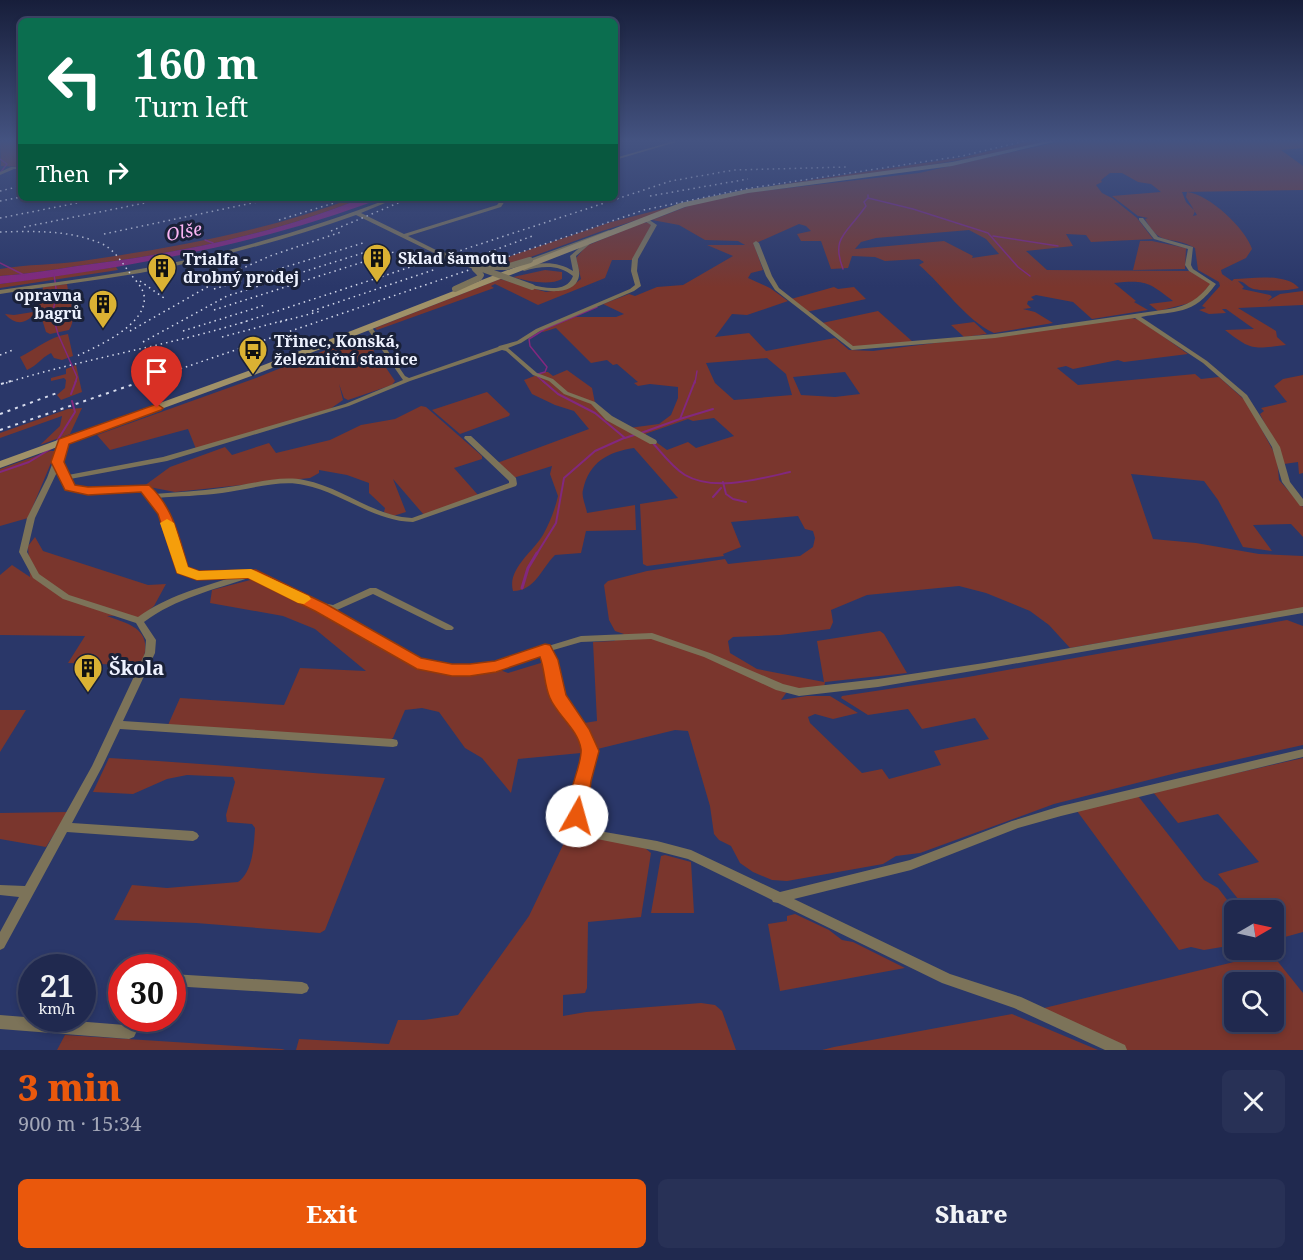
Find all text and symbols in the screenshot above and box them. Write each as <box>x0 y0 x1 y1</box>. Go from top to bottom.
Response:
text: 160 m <box>135 34 259 91</box>
icon: left <box>36 42 114 120</box>
text: Turn left <box>135 88 248 125</box>
icon: right <box>101 156 134 189</box>
text: Then <box>36 158 89 188</box>
water label: Olše <box>164 216 204 246</box>
building icon: Sklad šamotu <box>361 242 393 284</box>
place label: Sklad šamotu <box>398 247 508 269</box>
place label: Trialfa - drobný prodej <box>183 248 299 288</box>
building icon: Trialfa - drobný prodej <box>146 252 178 294</box>
place label: opravna bagrů <box>14 284 82 324</box>
building icon: opravna bagrů <box>87 288 119 330</box>
place label: Třinec, Konská, železniční stanice <box>274 330 418 370</box>
bus stop icon: Třinec, Konská, železniční stanice <box>237 334 269 376</box>
pin <box>131 346 182 408</box>
icon: arrive <box>140 355 173 388</box>
building icon: Škola <box>72 652 104 694</box>
place label: Škola <box>109 654 164 681</box>
position arrow <box>545 784 609 848</box>
north arrow <box>1224 900 1284 960</box>
map controls <box>1224 900 1284 1032</box>
speed limit sign: 30 <box>108 954 186 1032</box>
text: 21 <box>40 965 74 1006</box>
button: search <box>1224 972 1284 1032</box>
text: km/h <box>39 998 75 1018</box>
text: 3 min <box>18 1063 121 1112</box>
button: close <box>1222 1070 1285 1133</box>
text: 900 m · 15:34 <box>18 1110 141 1137</box>
button: Exit <box>18 1179 646 1248</box>
button: Share <box>658 1179 1285 1248</box>

